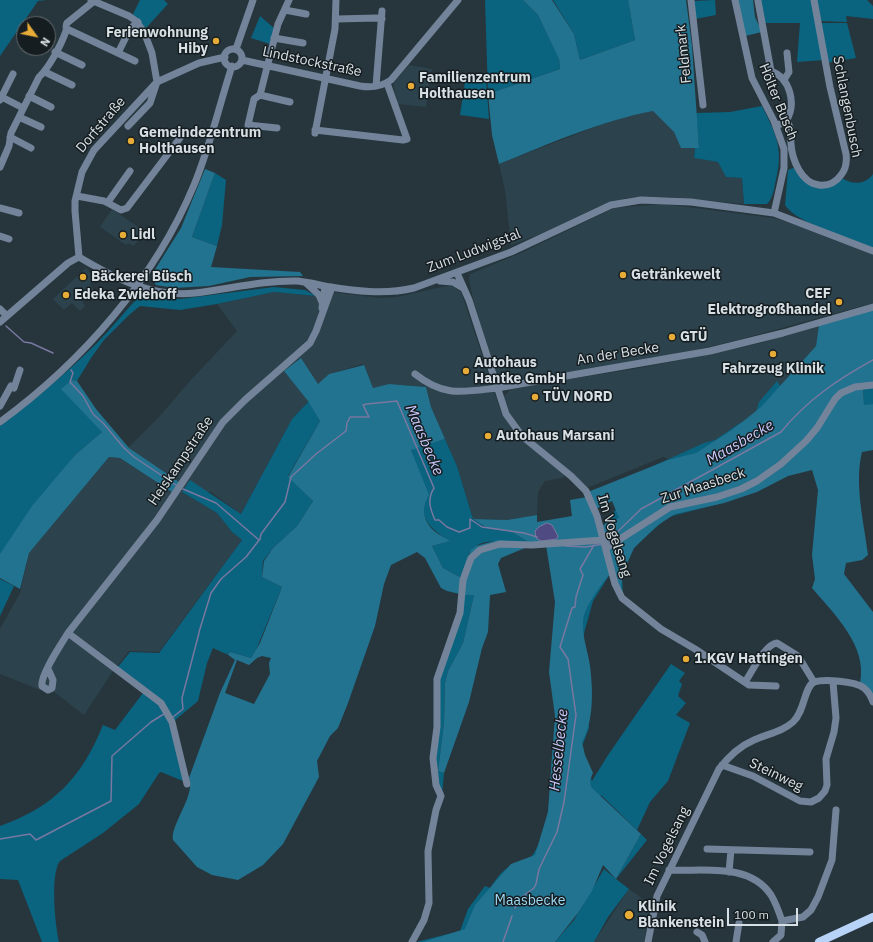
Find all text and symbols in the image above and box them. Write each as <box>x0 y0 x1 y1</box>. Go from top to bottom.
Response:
north arrow <box>16 16 56 56</box>
street label: Feldmark <box>673 24 695 84</box>
place label: Ferienwohnung Hiby <box>106 25 208 58</box>
text: N <box>37 35 53 49</box>
marker: Ferienwohnung Hiby <box>211 36 221 46</box>
street label: Lindstockstraße <box>261 43 363 81</box>
street label: Schlangenbusch <box>829 55 865 159</box>
street label: Hölter Busch <box>755 61 801 143</box>
place label: Familienzentrum Holthausen <box>419 70 531 102</box>
marker: Familienzentrum Holthausen <box>406 81 416 91</box>
street label: Dorfstraße <box>73 94 129 156</box>
place label: Gemeindezentrum Holthausen <box>139 125 261 158</box>
marker: Gemeindezentrum Holthausen <box>126 136 136 146</box>
street label: Zum Ludwigstal <box>425 225 523 277</box>
place label: Lidl <box>131 227 155 243</box>
marker: Lidl <box>118 230 128 240</box>
place label: Getränkewelt <box>631 267 721 283</box>
place label: Bäckerei Büsch <box>91 269 192 285</box>
marker: Getränkewelt <box>618 270 628 280</box>
marker: Bäckerei Büsch <box>78 272 88 282</box>
place label: CEF Elektrogroßhandel <box>708 286 831 318</box>
place label: Edeka Zwiehoff <box>74 287 177 303</box>
marker: Edeka Zwiehoff <box>61 290 71 300</box>
marker: CEF Elektrogroßhandel <box>834 297 844 307</box>
place label: GTÜ <box>680 329 707 345</box>
marker: GTÜ <box>667 332 677 342</box>
street label: An der Becke <box>576 339 660 369</box>
marker: Fahrzeug Klinik <box>768 349 778 359</box>
place label: Autohaus Hantke GmbH <box>474 355 566 388</box>
place label: Fahrzeug Klinik <box>722 361 824 377</box>
marker: Autohaus Hantke GmbH <box>461 366 471 376</box>
place label: TÜV NORD <box>543 389 613 405</box>
marker: TÜV NORD <box>530 392 540 402</box>
water label: Maasbecke <box>401 402 447 478</box>
street label: Heiskampstraße <box>145 413 217 509</box>
water label: Maasbecke <box>703 416 777 470</box>
place label: Autohaus Marsani <box>496 428 615 444</box>
marker: Autohaus Marsani <box>483 431 493 441</box>
street label: Zur Maasbeck <box>659 464 747 508</box>
street label: Im Vogelsang <box>593 493 635 579</box>
place label: 1.KGV Hattingen <box>694 651 803 667</box>
marker: 1.KGV Hattingen <box>681 654 691 664</box>
water label: Hesselbecke <box>546 708 572 792</box>
street label: Steinweg <box>746 755 806 795</box>
street label: Im Vogelsang <box>641 804 693 888</box>
park label: Maasbecke <box>495 893 565 909</box>
place label: Klinik Blankenstein <box>638 899 724 932</box>
scale bar <box>729 900 800 926</box>
text: 100 m <box>734 907 769 922</box>
marker: Klinik Blankenstein <box>623 909 635 921</box>

